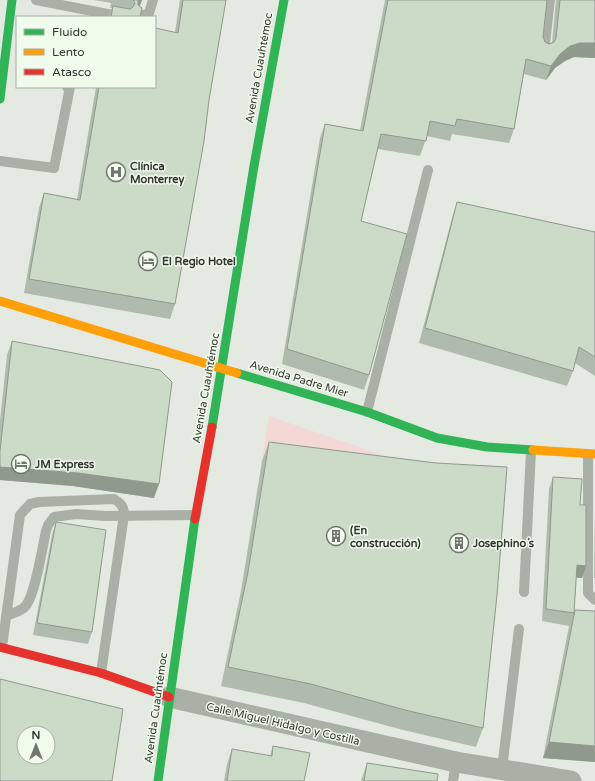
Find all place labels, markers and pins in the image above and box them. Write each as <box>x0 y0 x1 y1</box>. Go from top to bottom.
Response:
place label: Clínica Monterrey <box>130 160 185 187</box>
hospital icon: Clínica Monterrey <box>105 161 127 183</box>
hotel icon: El Regio Hotel <box>137 250 159 272</box>
place label: El Regio Hotel <box>162 255 236 269</box>
hotel icon: JM Express <box>10 453 32 475</box>
place label: JM Express <box>34 458 95 472</box>
place label: (En construcción) <box>350 524 421 550</box>
building icon: (En construcción) <box>325 525 347 547</box>
building icon: Josephino´s <box>448 532 470 554</box>
place label: Josephino´s <box>472 537 535 551</box>

